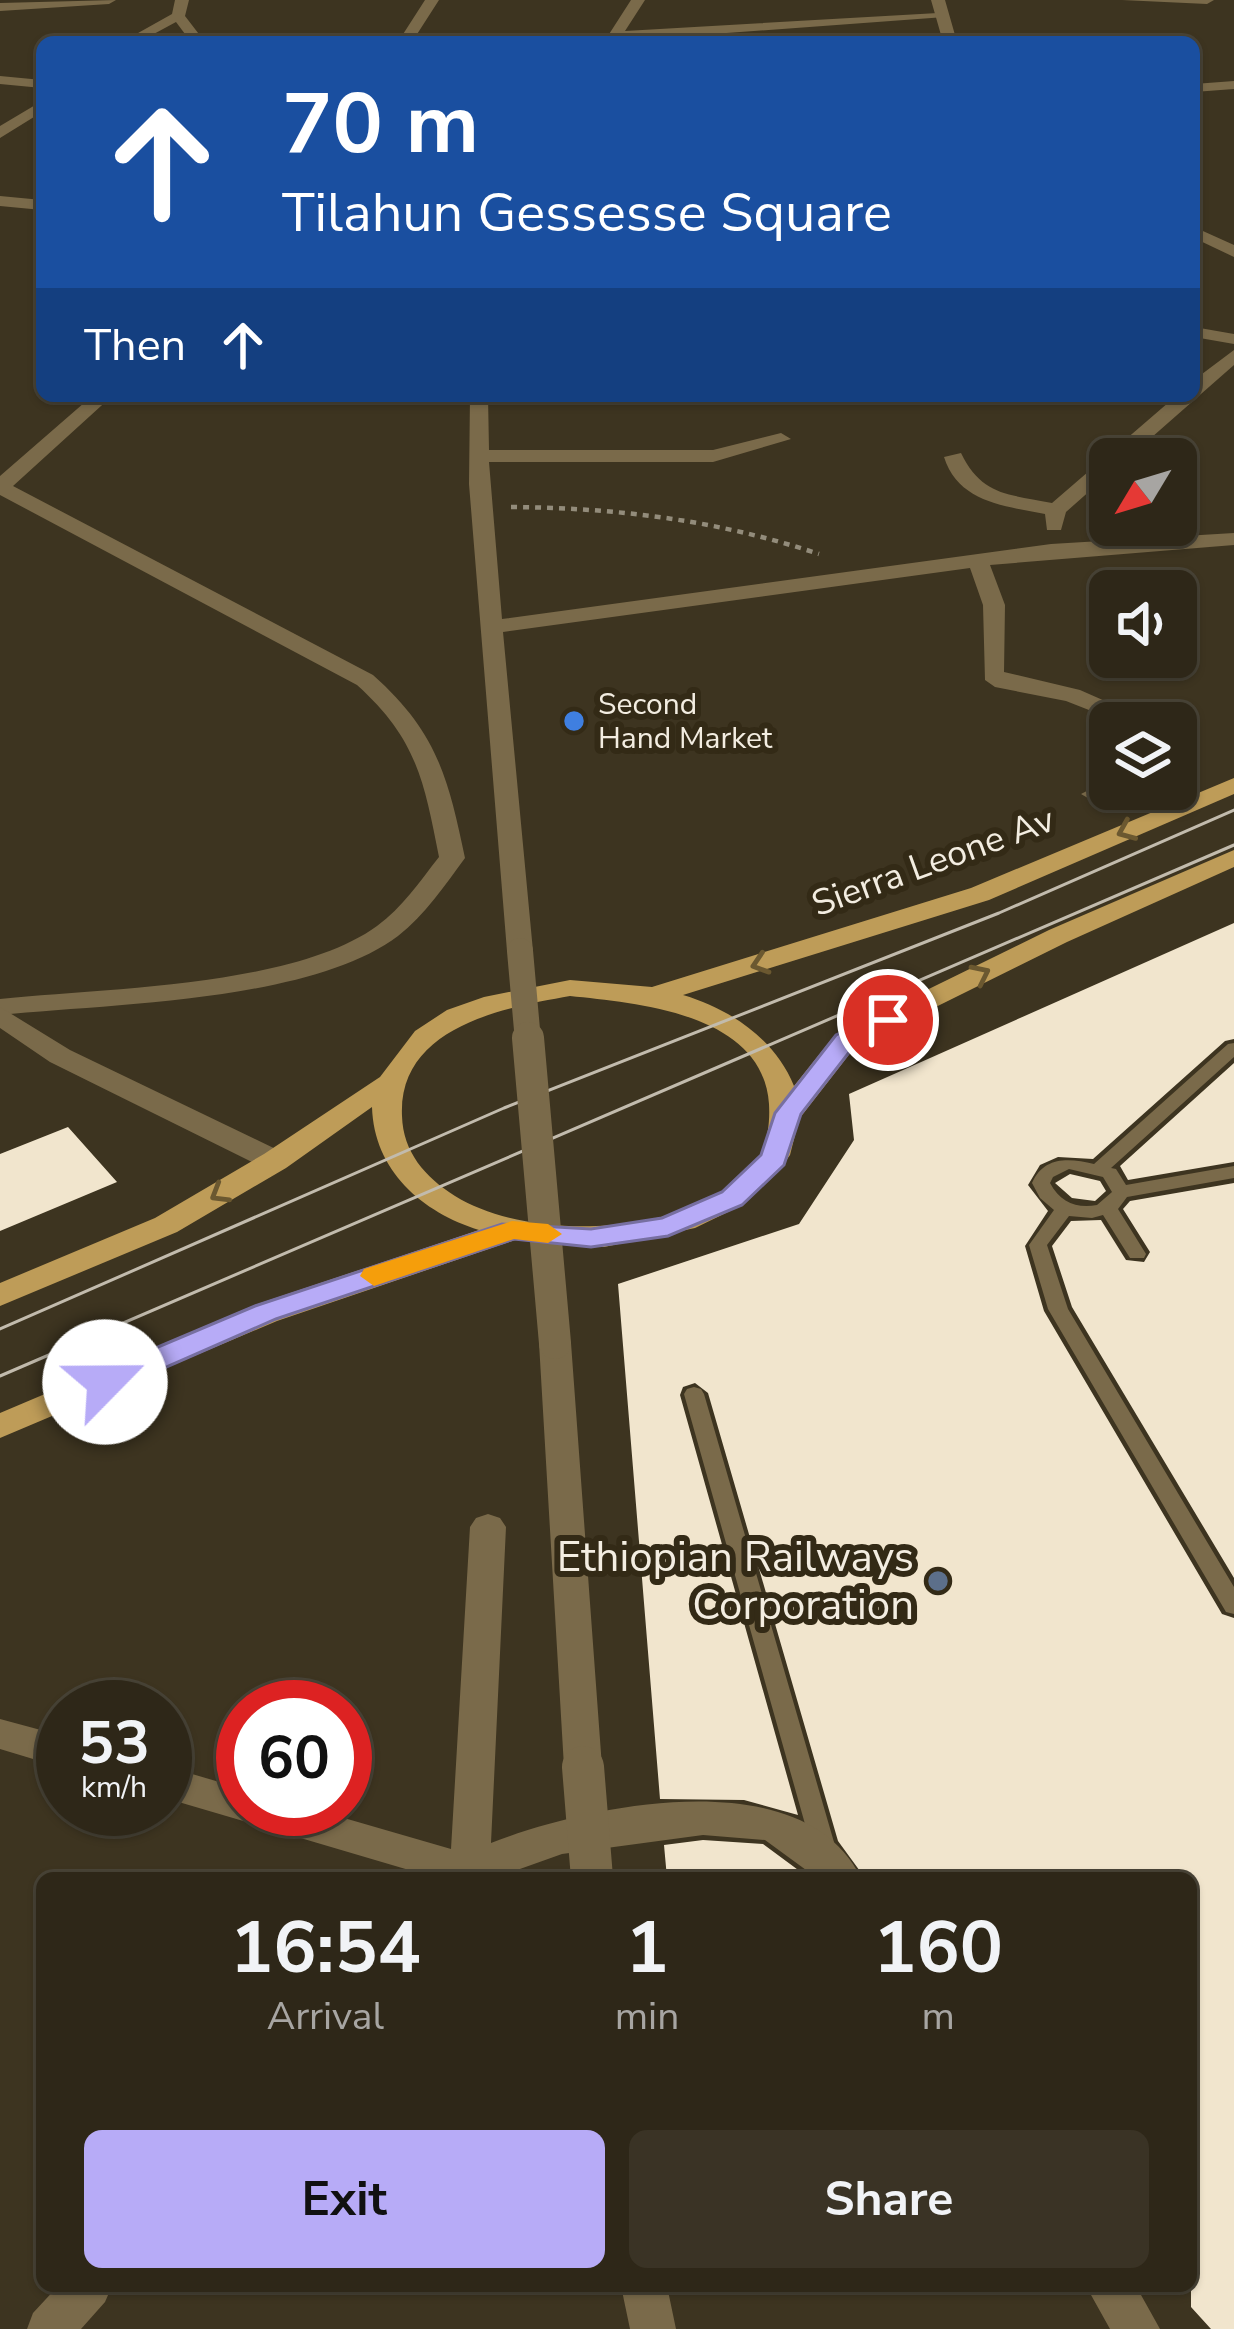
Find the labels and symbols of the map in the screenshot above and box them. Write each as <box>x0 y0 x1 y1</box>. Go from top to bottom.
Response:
north arrow <box>1089 438 1197 546</box>
place label: Second Hand Market <box>598 684 773 759</box>
marker: Second Hand Market <box>561 708 587 734</box>
street label: Sierra Leone Av <box>805 795 1062 929</box>
one-way arrow <box>1117 817 1138 841</box>
one-way arrow <box>750 950 771 975</box>
one-way arrow <box>969 965 990 988</box>
pin <box>837 969 939 1071</box>
one-way arrow <box>210 1180 232 1202</box>
position arrow <box>42 1319 168 1445</box>
place label: Ethiopian Railways Corporation <box>557 1529 914 1634</box>
marker: Ethiopian Railways Corporation <box>925 1568 951 1594</box>
speed limit sign: 60 <box>216 1680 372 1836</box>

